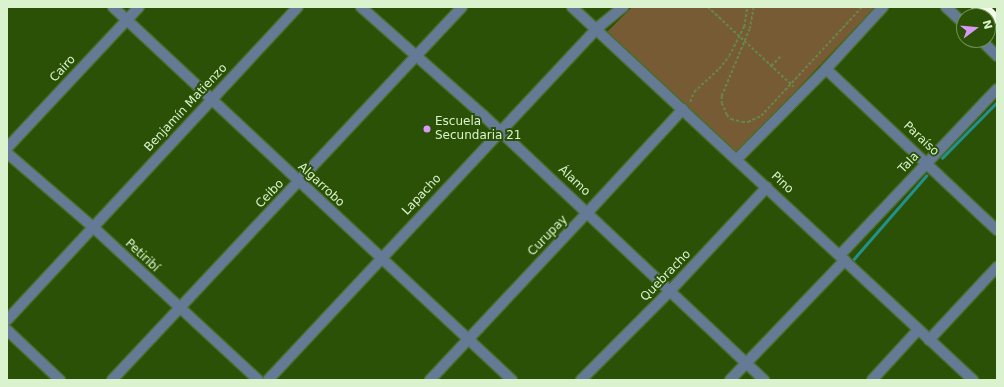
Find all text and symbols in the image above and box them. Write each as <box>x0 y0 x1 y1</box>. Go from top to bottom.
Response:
north arrow <box>956 8 996 48</box>
text: N <box>980 19 995 31</box>
street label: Cairo <box>47 53 79 85</box>
street label: Benjamín Matienzo <box>142 61 230 155</box>
place label: Escuela Secundaria 21 <box>435 115 521 143</box>
street label: Paraíso <box>900 119 942 159</box>
marker: Escuela Secundaria 21 <box>422 124 432 134</box>
street label: Tala <box>896 150 922 176</box>
street label: Algarrobo <box>295 160 347 210</box>
street label: Álamo <box>555 163 593 199</box>
street label: Pino <box>768 169 796 197</box>
street label: Lapacho <box>399 172 445 218</box>
street label: Ceibo <box>253 177 287 211</box>
street label: Curupay <box>525 213 571 259</box>
street label: Petiribí <box>122 237 162 275</box>
street label: Quebracho <box>638 247 694 305</box>

